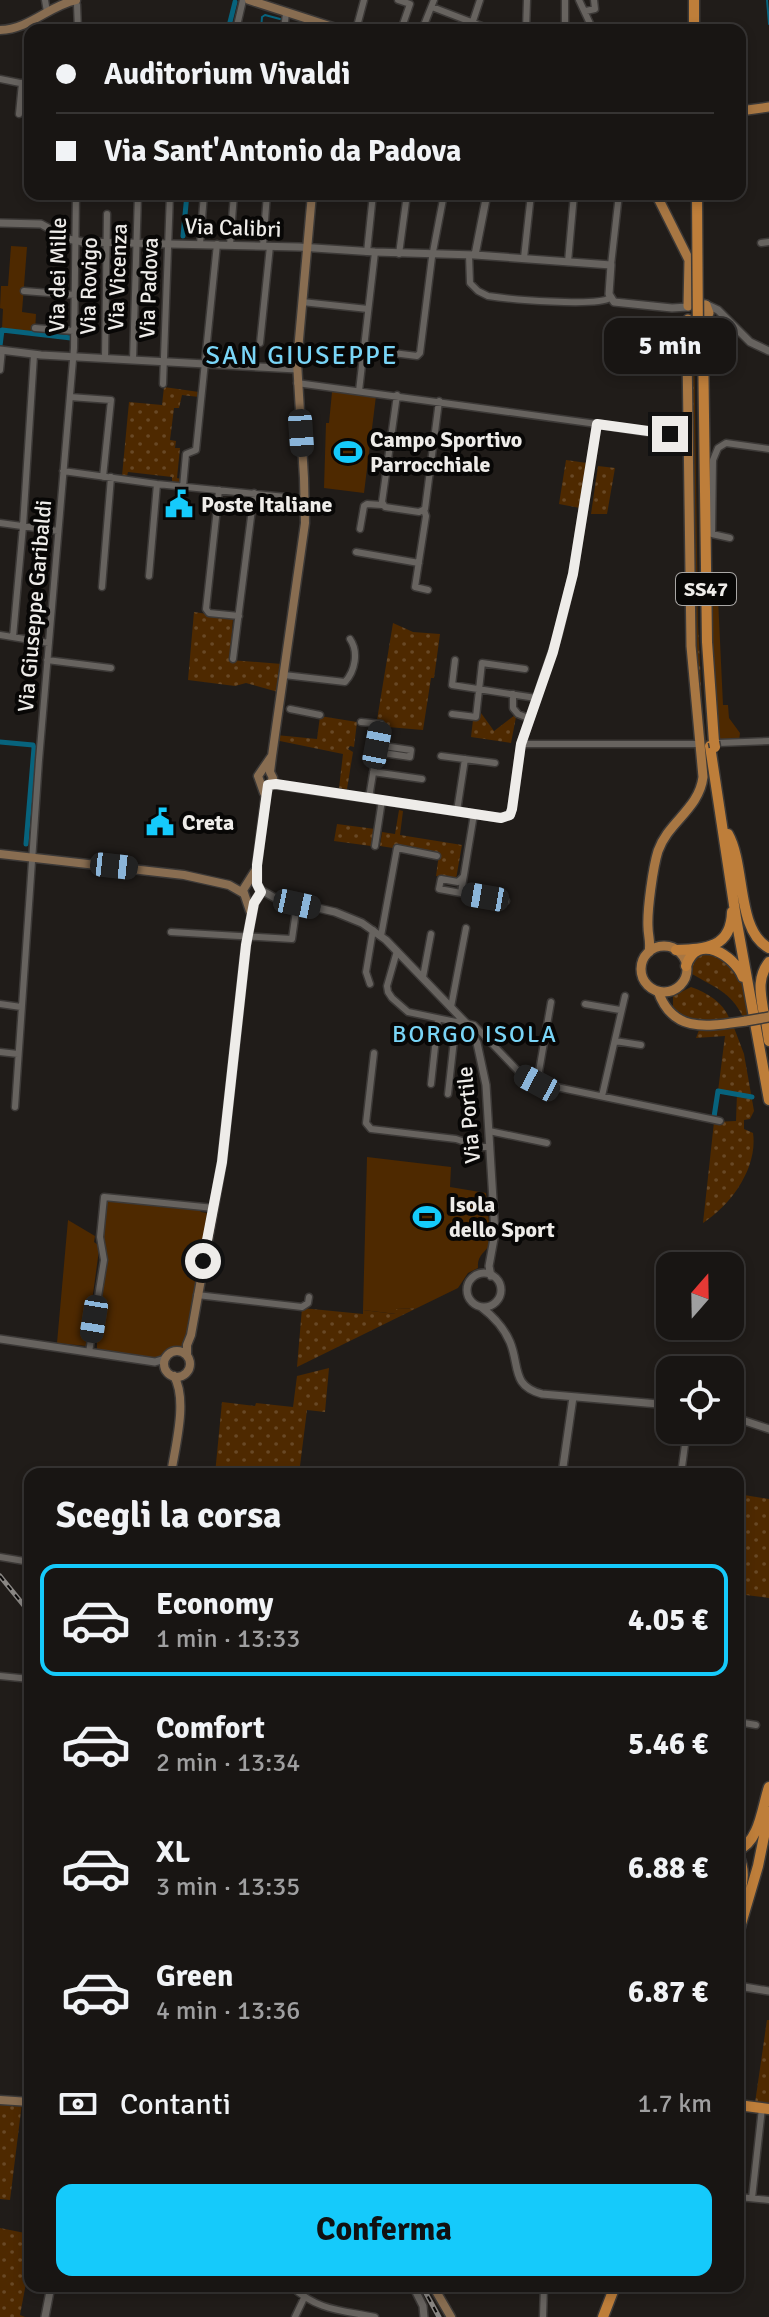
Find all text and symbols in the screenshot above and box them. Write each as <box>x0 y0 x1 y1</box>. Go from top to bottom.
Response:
text: Auditorium Vivaldi <box>104 56 350 93</box>
text: Via Sant'Antonio da Padova <box>104 133 461 170</box>
street label: Via Calibri <box>184 212 282 243</box>
street label: Via dei Mille <box>43 217 72 333</box>
street label: Via Vicenza <box>102 223 133 331</box>
street label: Via Rovigo <box>74 237 103 335</box>
street label: Via Padova <box>133 237 164 339</box>
callout: 5 min <box>604 318 736 374</box>
text: 5 min <box>639 330 701 362</box>
district label: SAN GIUSEPPE <box>206 340 398 372</box>
car <box>287 408 315 458</box>
route end <box>652 416 688 452</box>
place label: Campo Sportivo Parrocchiale <box>370 426 522 478</box>
sports icon: Campo Sportivo Parrocchiale <box>333 437 363 467</box>
public building icon: Poste Italiane <box>164 489 194 519</box>
place label: Poste Italiane <box>201 491 332 518</box>
street label: Via Giuseppe Garibaldi <box>12 499 57 713</box>
road number: SS47 <box>676 573 736 605</box>
car <box>361 719 393 771</box>
public building icon: Creta <box>145 807 175 837</box>
place label: Creta <box>182 809 234 836</box>
car <box>89 852 139 880</box>
car <box>459 881 511 913</box>
car <box>271 887 323 921</box>
district label: BORGO ISOLA <box>392 1019 558 1049</box>
car <box>510 1061 564 1105</box>
street label: Via Portile <box>451 1065 486 1165</box>
place label: Isola dello Sport <box>449 1191 555 1243</box>
sports icon: Isola dello Sport <box>412 1202 442 1232</box>
route start <box>185 1243 221 1279</box>
north arrow <box>656 1252 744 1340</box>
map controls <box>656 1252 744 1444</box>
car <box>78 1293 110 1345</box>
button: locate <box>656 1356 744 1444</box>
text: Scegli la corsa <box>56 1493 282 1538</box>
icon: car <box>60 1584 132 1656</box>
text: Economy <box>156 1586 273 1623</box>
text: 4.05 € <box>628 1602 708 1639</box>
text: 1 min · 13:33 <box>156 1623 300 1655</box>
icon: car <box>60 1708 132 1780</box>
text: Comfort <box>156 1710 265 1747</box>
text: 5.46 € <box>628 1726 708 1763</box>
text: 2 min · 13:34 <box>156 1747 300 1779</box>
icon: car <box>60 1832 132 1904</box>
text: XL <box>156 1834 190 1871</box>
text: 6.88 € <box>628 1850 708 1887</box>
text: 3 min · 13:35 <box>156 1871 300 1903</box>
icon: car <box>60 1956 132 2028</box>
text: Green <box>156 1958 233 1995</box>
text: 6.87 € <box>628 1974 708 2011</box>
text: 4 min · 13:36 <box>156 1995 300 2027</box>
icon: cash <box>56 2082 100 2126</box>
text: Contanti <box>120 2086 231 2123</box>
text: 1.7 km <box>638 2088 712 2120</box>
button: Conferma <box>56 2184 712 2276</box>

